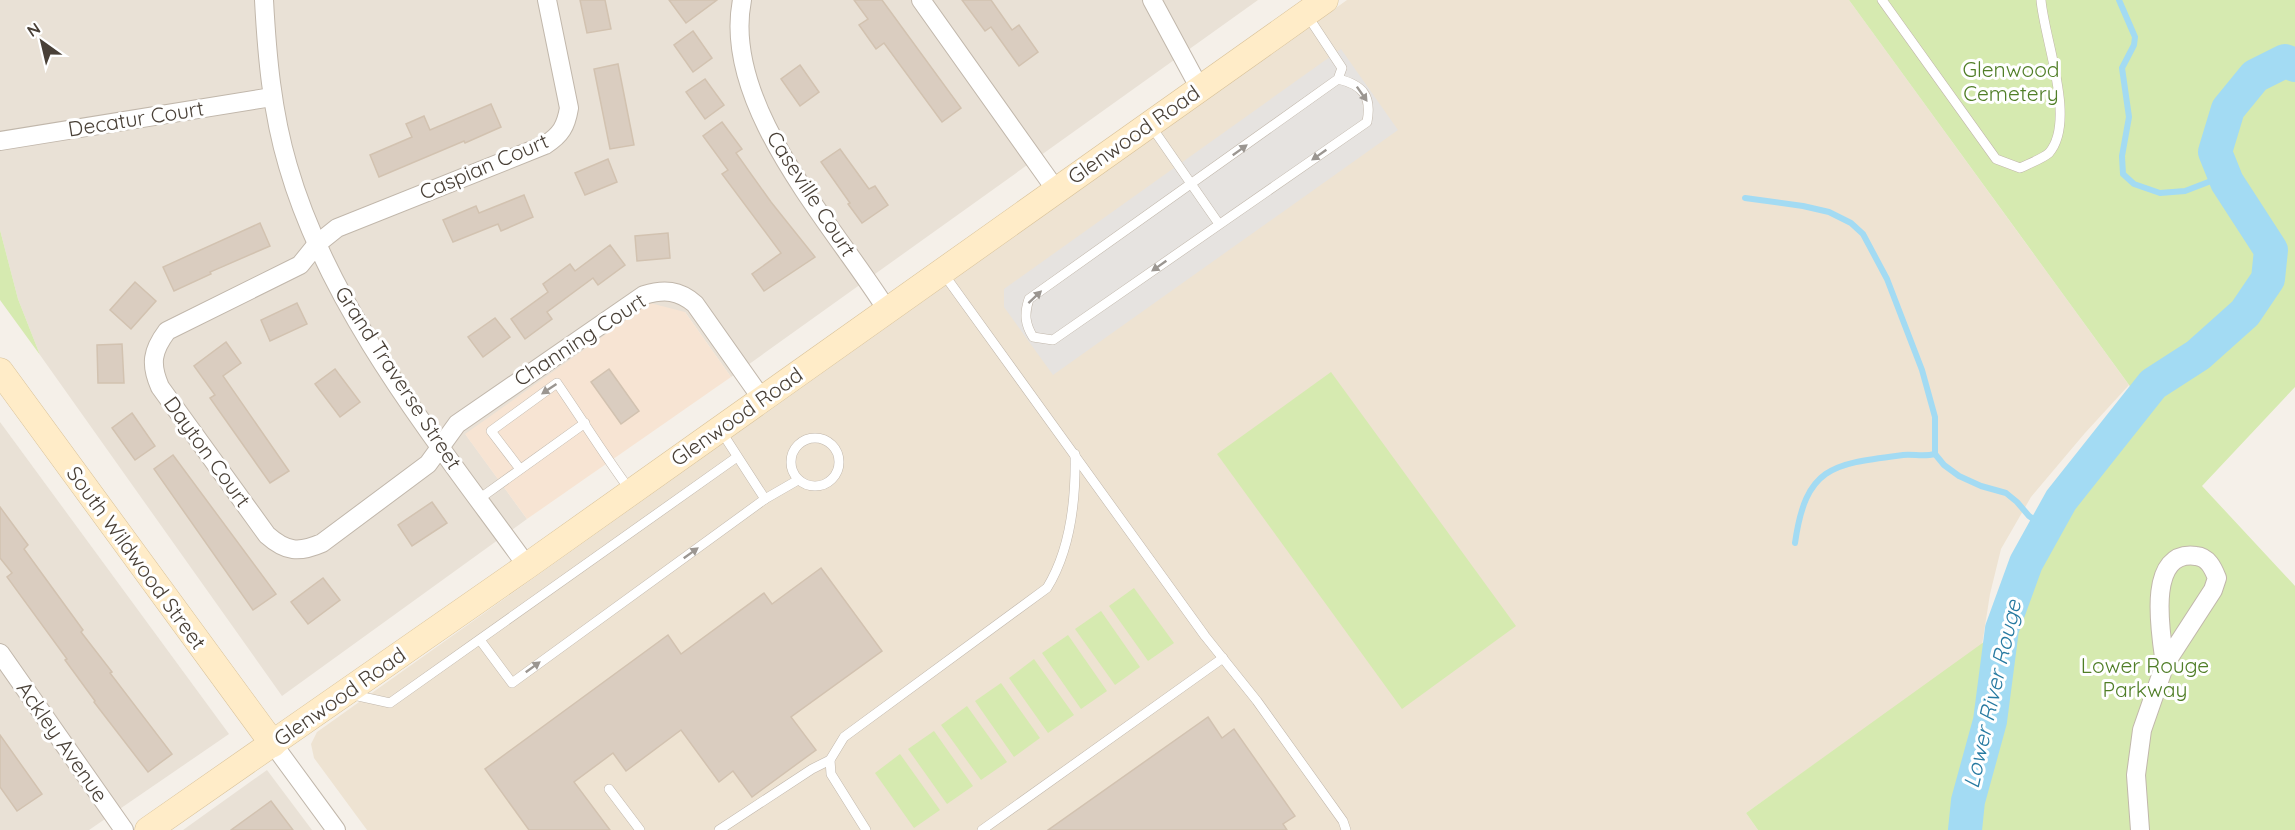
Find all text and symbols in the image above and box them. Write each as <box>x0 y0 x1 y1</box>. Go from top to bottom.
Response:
north arrow <box>12 12 72 72</box>
text: N <box>23 18 44 41</box>
park label: Glenwood Cemetery <box>1962 56 2060 106</box>
street label: Glenwood Road <box>1063 79 1204 189</box>
one-way arrow <box>1356 86 1368 102</box>
street label: Decatur Court <box>66 94 206 142</box>
street label: Caseville Court <box>762 126 862 261</box>
street label: Caspian Court <box>415 127 552 205</box>
one-way arrow <box>1231 144 1247 156</box>
one-way arrow <box>1312 149 1328 161</box>
one-way arrow <box>1151 260 1167 271</box>
street label: Grand Traverse Street <box>330 281 468 474</box>
street label: Channing Court <box>509 287 650 391</box>
one-way arrow <box>1028 290 1043 304</box>
street label: Glenwood Road <box>666 361 807 471</box>
one-way arrow <box>541 384 558 395</box>
street label: Dayton Court <box>159 391 257 512</box>
street label: South Wildwood Street <box>62 461 212 654</box>
one-way arrow <box>683 547 698 559</box>
water label: Lower River Rouge <box>1957 596 2028 791</box>
street label: Glenwood Road <box>269 641 410 751</box>
park label: Lower Rouge Parkway <box>2081 652 2209 702</box>
one-way arrow <box>524 661 540 673</box>
street label: Ackley Avenue <box>12 676 114 807</box>

